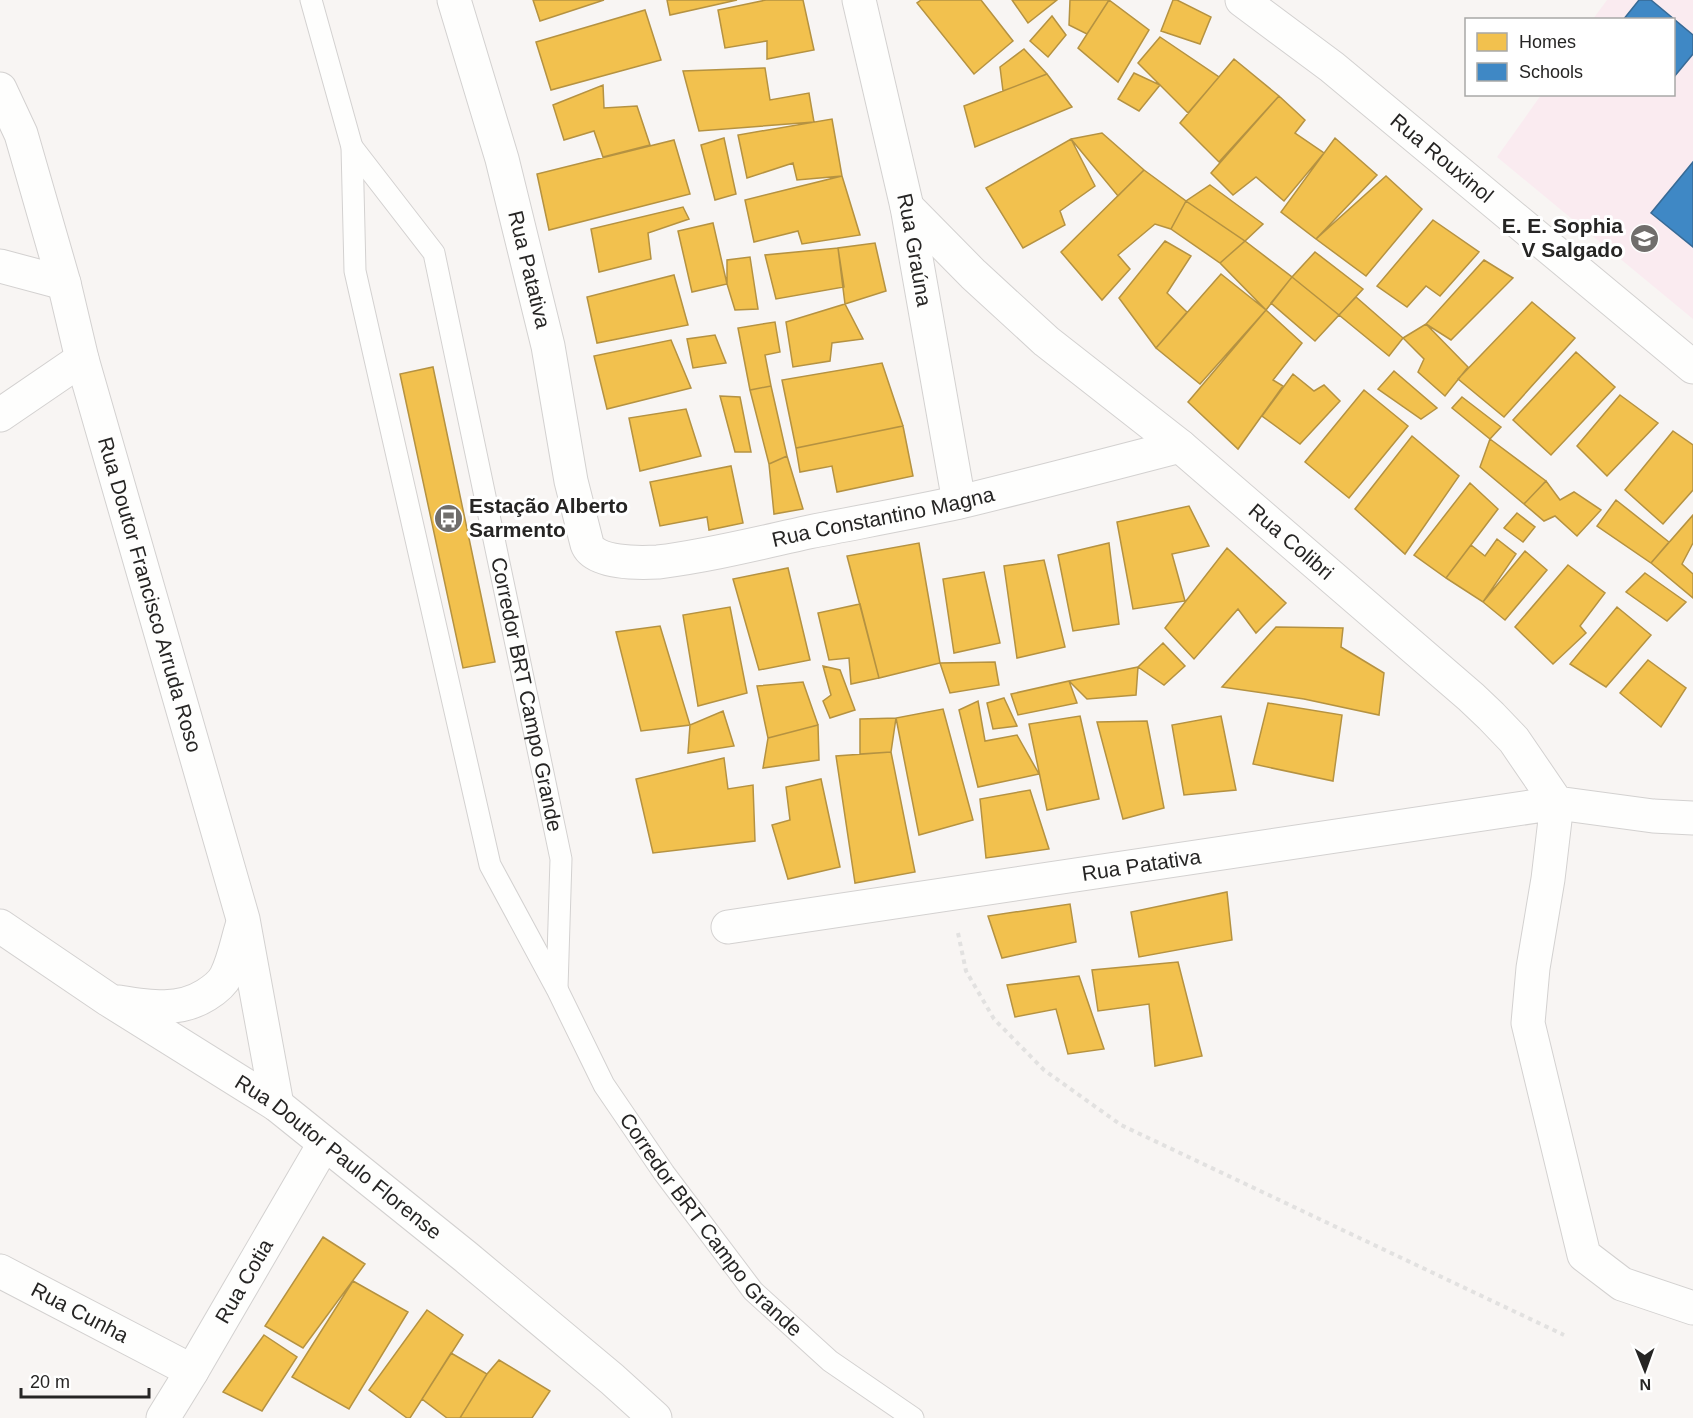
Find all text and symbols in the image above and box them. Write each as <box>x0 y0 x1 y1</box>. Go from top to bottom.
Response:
legend <box>1465 18 1675 96</box>
text: Homes <box>1519 32 1576 52</box>
text: Schools <box>1519 62 1583 82</box>
street label: Rua Rouxinol <box>1386 109 1498 207</box>
street label: Rua Graúna <box>893 191 936 308</box>
street label: Rua Patativa <box>504 208 555 331</box>
place label: E. E. Sophia V Salgado <box>1502 214 1623 261</box>
school or university icon: E. E. Sophia V Salgado <box>1628 222 1660 254</box>
street label: Rua Doutor Francisco Arruda Roso <box>94 434 206 755</box>
street label: Rua Constantino Magna <box>769 482 997 551</box>
place label: Estação Alberto Sarmento <box>469 494 628 541</box>
street label: Rua Colibri <box>1244 499 1338 584</box>
bus stop icon: Estação Alberto Sarmento <box>432 502 464 534</box>
street label: Corredor BRT Campo Grande <box>487 555 567 833</box>
street label: Rua Patativa <box>1080 844 1203 885</box>
street label: Rua Doutor Paulo Florense <box>231 1070 446 1244</box>
street label: Corredor BRT Campo Grande <box>616 1108 807 1341</box>
street label: Rua Cotia <box>210 1235 277 1327</box>
street label: Rua Cunha <box>28 1277 133 1347</box>
north arrow <box>1615 1340 1675 1400</box>
scale bar <box>21 1361 148 1399</box>
text: 20 m <box>30 1372 70 1392</box>
text: N <box>1639 1376 1651 1393</box>

